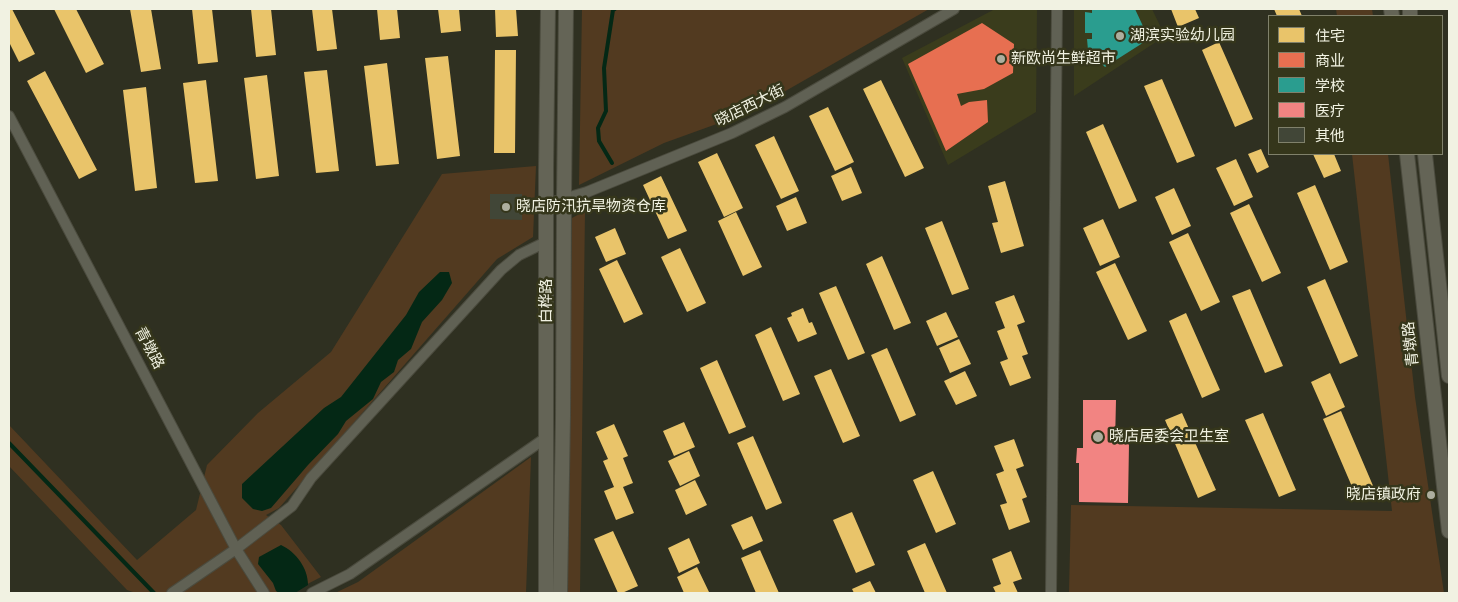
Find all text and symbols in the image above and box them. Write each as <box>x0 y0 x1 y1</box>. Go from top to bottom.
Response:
legend <box>1268 15 1443 155</box>
text: 住宅 <box>1315 26 1345 45</box>
place label: 湖滨实验幼儿园 <box>1130 27 1235 45</box>
marker: 湖滨实验幼儿园 <box>1114 30 1126 42</box>
place label: 新欧尚生鲜超市 <box>1011 50 1116 68</box>
text: 商业 <box>1315 51 1345 70</box>
marker: 新欧尚生鲜超市 <box>995 53 1007 65</box>
text: 学校 <box>1315 76 1345 95</box>
street label: 晓店西大街 <box>712 81 788 131</box>
text: 医疗 <box>1315 101 1345 120</box>
text: 其他 <box>1315 126 1345 145</box>
place label: 晓店防汛抗旱物资仓库 <box>516 198 666 216</box>
marker: 晓店防汛抗旱物资仓库 <box>500 201 512 213</box>
street label: 白桦路 <box>538 279 556 323</box>
street label: 青墩路 <box>1400 321 1422 367</box>
street label: 青墩路 <box>130 324 168 372</box>
place label: 晓店居委会卫生室 <box>1109 428 1229 446</box>
marker: 晓店居委会卫生室 <box>1091 430 1105 444</box>
place label: 晓店镇政府 <box>1346 486 1421 504</box>
marker: 晓店镇政府 <box>1425 489 1437 501</box>

